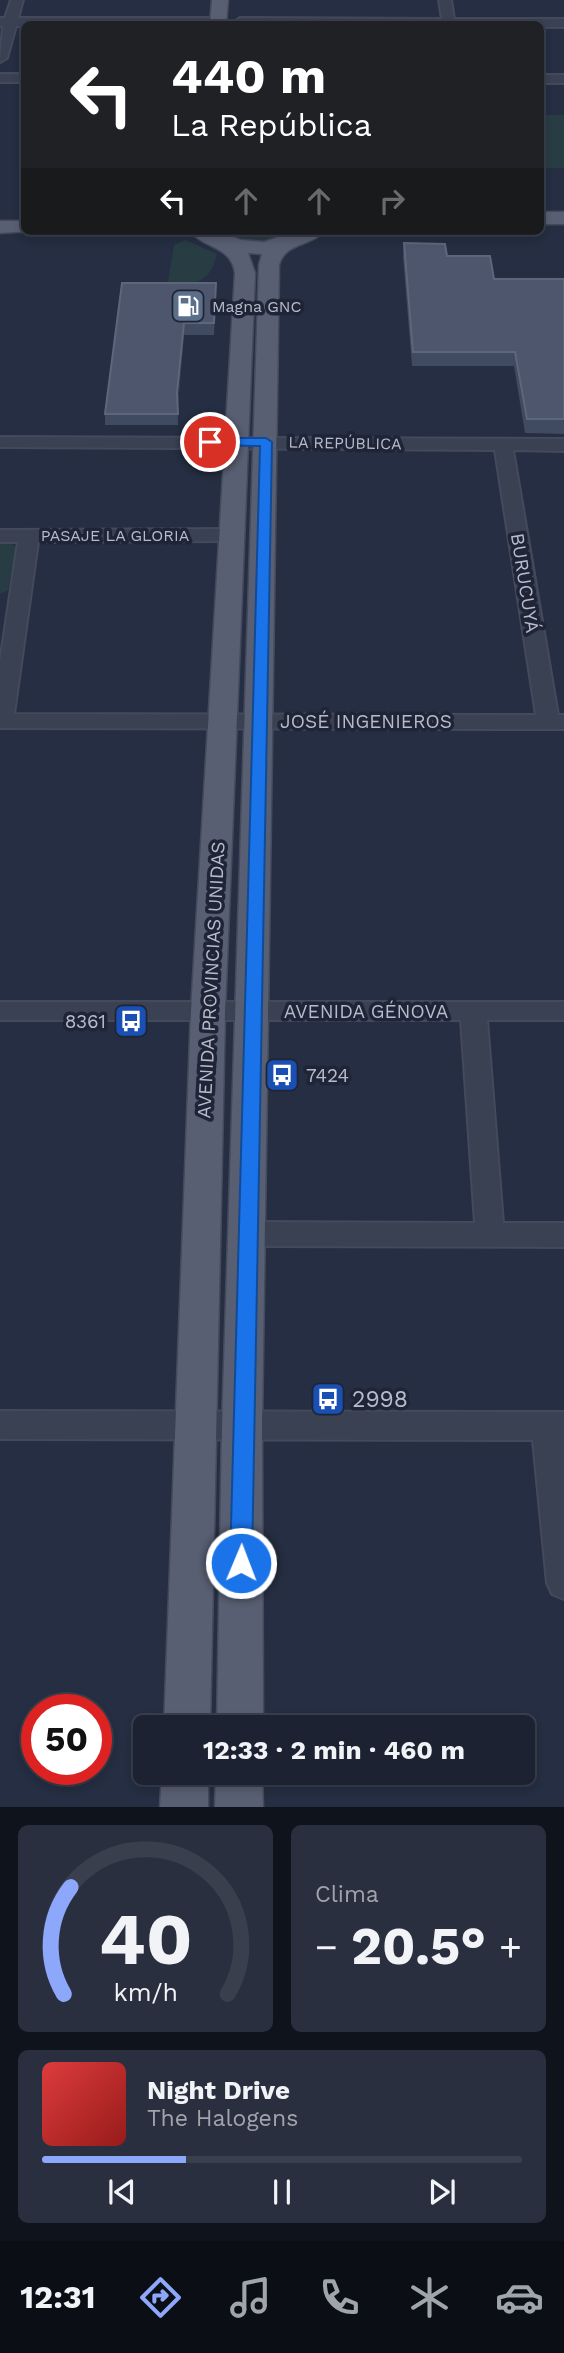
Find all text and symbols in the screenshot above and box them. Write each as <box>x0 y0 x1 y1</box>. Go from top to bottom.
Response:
text: 440 m <box>171 47 326 105</box>
icon: left <box>56 49 147 140</box>
text: La República <box>171 106 372 144</box>
icon: left <box>154 182 192 220</box>
icon: ahead <box>227 182 265 220</box>
icon: ahead <box>300 182 338 220</box>
icon: right <box>373 182 411 220</box>
fuel station icon: Magna GNC <box>169 287 207 325</box>
place label: Magna GNC <box>212 297 302 316</box>
pin <box>180 412 240 472</box>
icon: arrive <box>191 423 229 461</box>
street label: LA REPÚBLICA <box>288 433 402 453</box>
street label: PASAJE LA GLORIA <box>41 526 190 545</box>
street label: BURUCUYÁ <box>506 532 544 635</box>
street label: JOSÉ INGENIEROS <box>280 710 452 733</box>
street label: AVENIDA PROVINCIAS UNIDAS <box>192 841 230 1119</box>
street label: AVENIDA GÉNOVA <box>284 1000 449 1023</box>
bus stop icon: 8361 <box>112 1002 150 1040</box>
place label: 8361 <box>65 1010 106 1033</box>
bus stop icon: 7424 <box>263 1056 301 1094</box>
place label: 7424 <box>306 1064 349 1087</box>
bus stop icon: 2998 <box>309 1380 347 1418</box>
place label: 2998 <box>352 1386 408 1413</box>
position arrow <box>204 1526 278 1600</box>
speed limit sign: 50 <box>21 1694 112 1785</box>
text: 12:33 · 2 min · 460 m <box>203 1735 465 1765</box>
text: Clima <box>315 1881 379 1908</box>
text: 40 <box>99 1897 192 1983</box>
text: 20.5° <box>351 1916 486 1977</box>
text: − <box>315 1925 338 1969</box>
text: + <box>499 1925 522 1969</box>
text: km/h <box>113 1978 178 2007</box>
text: Night Drive <box>147 2075 290 2105</box>
text: The Halogens <box>147 2105 298 2132</box>
icon: previous <box>103 2173 141 2211</box>
icon: pause <box>263 2173 301 2211</box>
icon: next <box>423 2173 461 2211</box>
icon: directions <box>136 2273 185 2322</box>
icon: music <box>226 2273 275 2322</box>
icon: phone <box>315 2273 364 2322</box>
icon: climate <box>405 2273 454 2322</box>
icon: car <box>495 2273 544 2322</box>
text: 12:31 <box>20 2278 96 2316</box>

